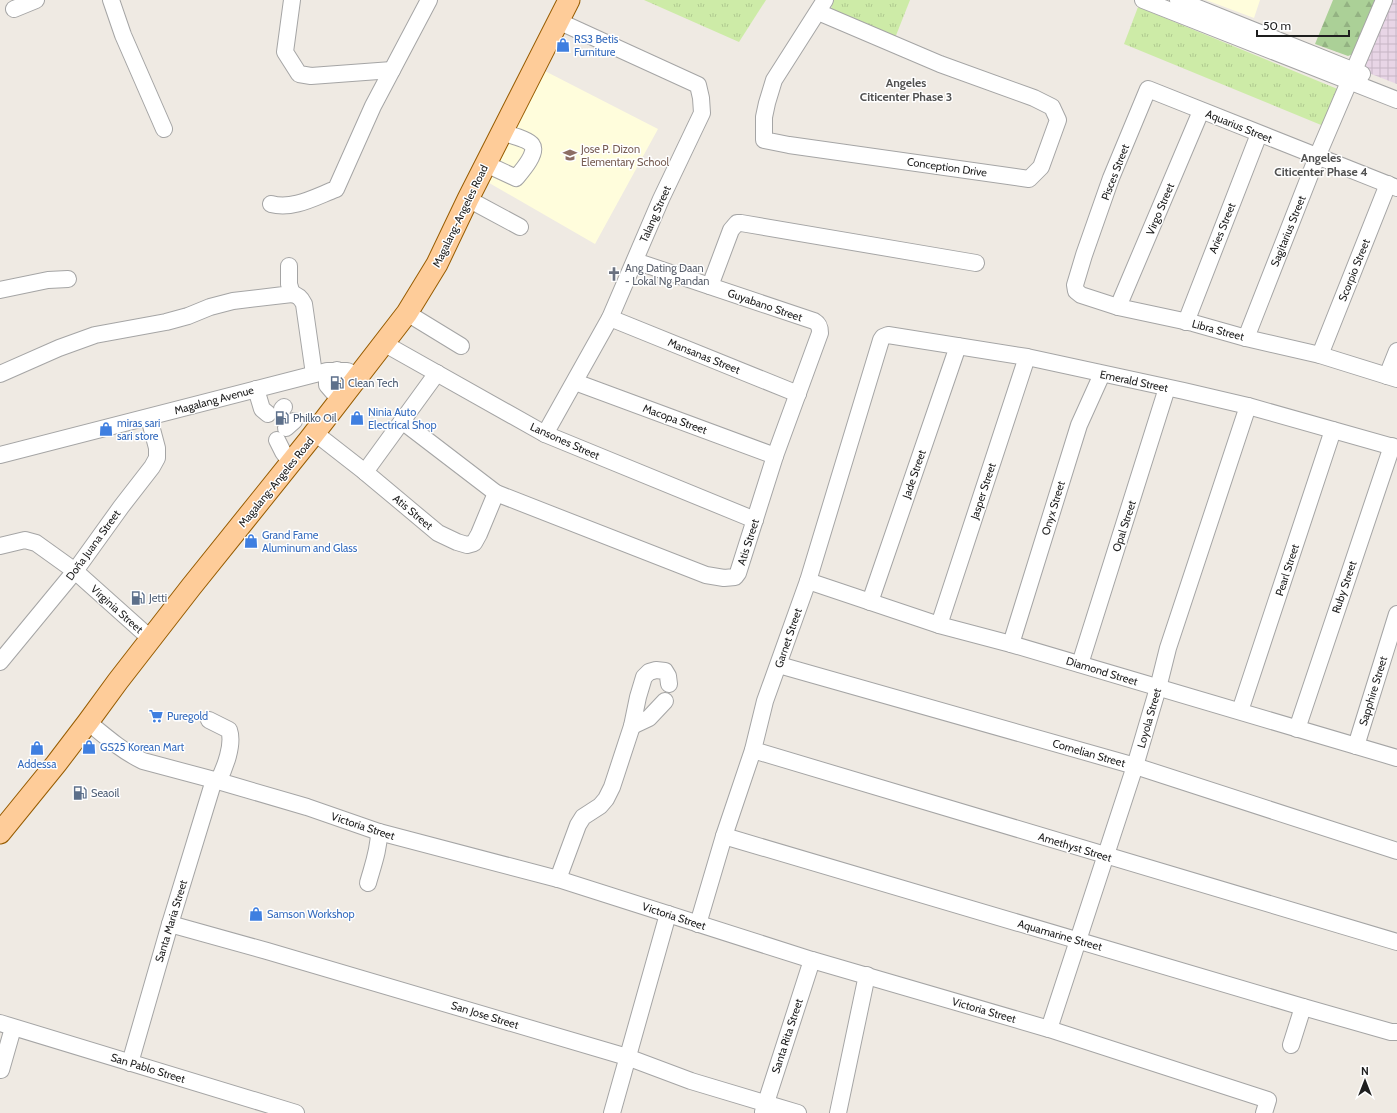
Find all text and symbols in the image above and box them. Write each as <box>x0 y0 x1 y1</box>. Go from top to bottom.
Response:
scale bar <box>1257 12 1349 38</box>
text: 50 m <box>1263 18 1291 33</box>
place label: RS3 Betis Furniture <box>574 32 619 59</box>
shop icon: RS3 Betis Furniture <box>555 37 571 53</box>
district label: Angeles Citicenter Phase 3 <box>860 75 952 104</box>
street label: Aquarius Street <box>1204 106 1275 146</box>
place label: Jose P. Dizon Elementary School <box>580 142 670 169</box>
street label: Pisces Street <box>1098 142 1132 202</box>
school or university icon: Jose P. Dizon Elementary School <box>562 147 578 163</box>
district label: Angeles Citicenter Phase 4 <box>1274 150 1368 179</box>
street label: Conception Drive <box>906 154 988 180</box>
street label: Magalang-Angeles Road <box>429 163 491 269</box>
street label: Virgo Street <box>1143 181 1177 237</box>
street label: Talang Street <box>636 183 674 245</box>
street label: Sagitarius Street <box>1267 193 1309 269</box>
street label: Aries Street <box>1205 200 1239 255</box>
street label: Scorpio Street <box>1335 236 1373 303</box>
place label: Ang Dating Daan - Lokal Ng Pandan <box>625 261 709 288</box>
church icon: Ang Dating Daan - Lokal Ng Pandan <box>606 266 622 282</box>
street label: Guyabano Street <box>726 286 805 324</box>
street label: Libra Street <box>1190 316 1246 344</box>
street label: Mansanas Street <box>666 335 743 377</box>
street label: Emerald Street <box>1099 367 1170 395</box>
fuel station icon: Clean Tech <box>329 375 345 391</box>
place label: Clean Tech <box>348 376 398 390</box>
street label: Magalang Avenue <box>173 383 256 417</box>
street label: Macopa Street <box>641 401 709 437</box>
place label: Ninia Auto Electrical Shop <box>368 405 437 432</box>
fuel station icon: Philko Oil <box>274 410 290 426</box>
shop icon: Ninia Auto Electrical Shop <box>349 410 365 426</box>
place label: Philko Oil <box>293 411 337 425</box>
place label: miras sari sari store <box>117 416 160 443</box>
street label: Lansones Street <box>528 419 602 463</box>
shop icon: miras sari sari store <box>98 421 114 437</box>
street label: Magalang-Angeles Road <box>235 434 317 530</box>
street label: Jade Street <box>899 448 929 501</box>
street label: Jasper Street <box>967 461 999 522</box>
street label: Onyx Street <box>1038 479 1068 537</box>
street label: Atis Street <box>390 491 436 533</box>
street label: Opal Street <box>1109 498 1139 553</box>
street label: Doña Juana Street <box>63 507 123 583</box>
street label: Atis Street <box>734 517 762 567</box>
place label: Grand Fame Aluminum and Glass <box>262 528 358 555</box>
shop icon: Grand Fame Aluminum and Glass <box>243 533 259 549</box>
street label: Pearl Street <box>1272 542 1302 598</box>
street label: Ruby Street <box>1328 559 1360 615</box>
street label: Virginia Street <box>88 582 146 636</box>
fuel station icon: Jetti <box>130 590 146 606</box>
place label: Jetti <box>148 591 167 605</box>
street label: Garnet Street <box>771 606 805 670</box>
street label: Diamond Street <box>1064 653 1140 689</box>
street label: Sapphire Street <box>1356 654 1390 727</box>
street label: Loyola Street <box>1134 686 1164 749</box>
supermarket icon: Puregold <box>148 708 164 724</box>
place label: Puregold <box>167 709 208 723</box>
street label: Cornelian Street <box>1051 736 1127 770</box>
shop icon: GS25 Korean Mart <box>81 739 97 755</box>
shop icon: Addessa <box>29 740 45 756</box>
place label: GS25 Korean Mart <box>100 740 184 754</box>
place label: Addessa <box>18 757 57 771</box>
fuel station icon: Seaoil <box>72 785 88 801</box>
place label: Seaoil <box>91 786 120 800</box>
street label: Victoria Street <box>329 809 397 843</box>
street label: Amethyst Street <box>1037 829 1114 865</box>
street label: Santa Maria Street <box>152 878 190 964</box>
street label: Victoria Street <box>640 899 708 933</box>
shop icon: Samson Workshop <box>248 906 264 922</box>
place label: Samson Workshop <box>267 907 355 921</box>
street label: Aquamarine Street <box>1016 916 1104 954</box>
street label: Victoria Street <box>950 994 1018 1026</box>
street label: Santa Rita Street <box>768 997 806 1075</box>
street label: San Jose Street <box>449 998 521 1032</box>
street label: San Pablo Street <box>109 1050 187 1086</box>
north arrow <box>1345 1061 1385 1101</box>
text: N <box>1361 1064 1369 1078</box>

